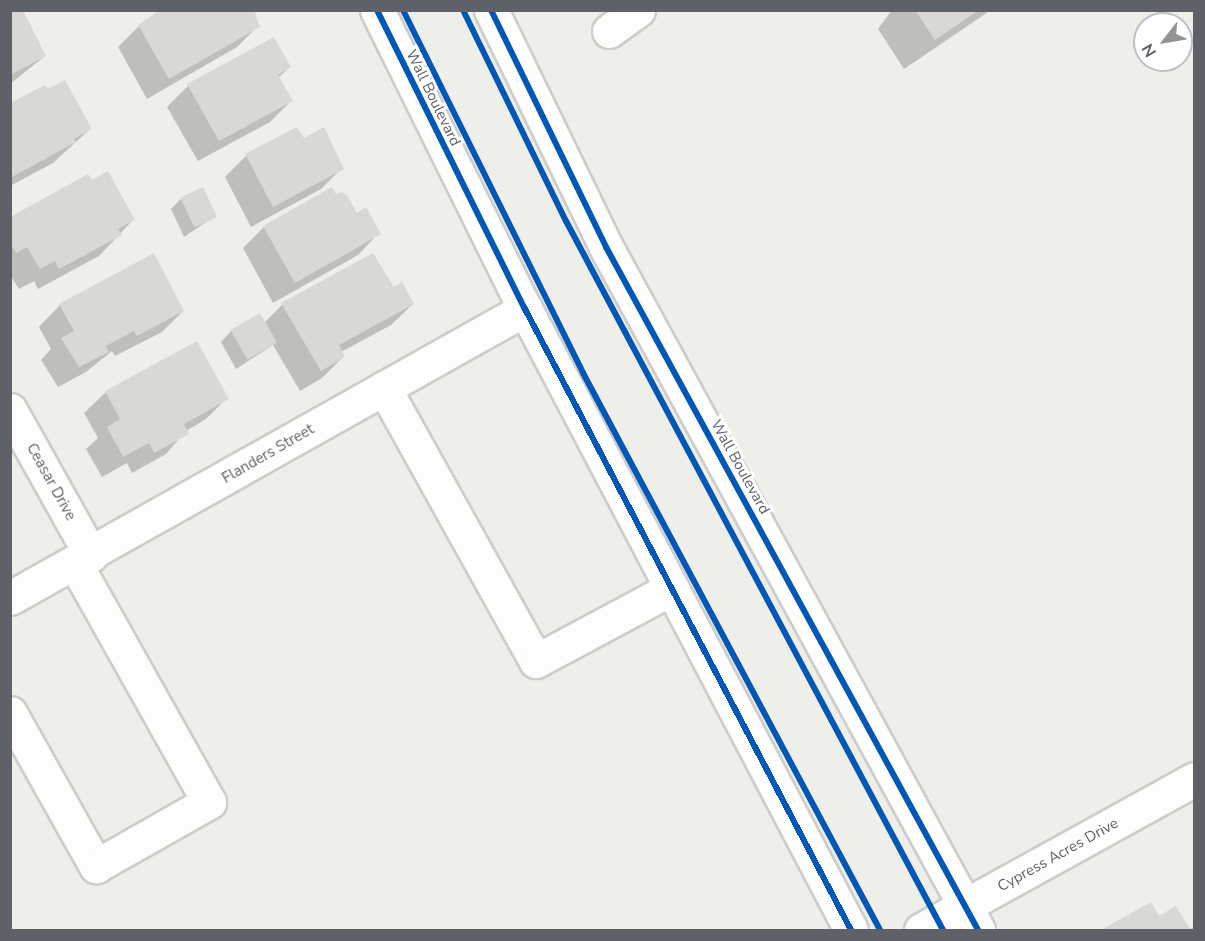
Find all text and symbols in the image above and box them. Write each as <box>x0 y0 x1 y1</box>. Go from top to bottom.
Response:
north arrow <box>1133 12 1193 72</box>
text: N <box>1137 39 1162 61</box>
street label: Wall Boulevard <box>402 47 464 149</box>
street label: Wall Boulevard <box>707 417 773 517</box>
street label: Flanders Street <box>219 420 317 488</box>
street label: Ceasar Drive <box>22 440 80 524</box>
street label: Cypress Acres Drive <box>994 814 1122 896</box>

